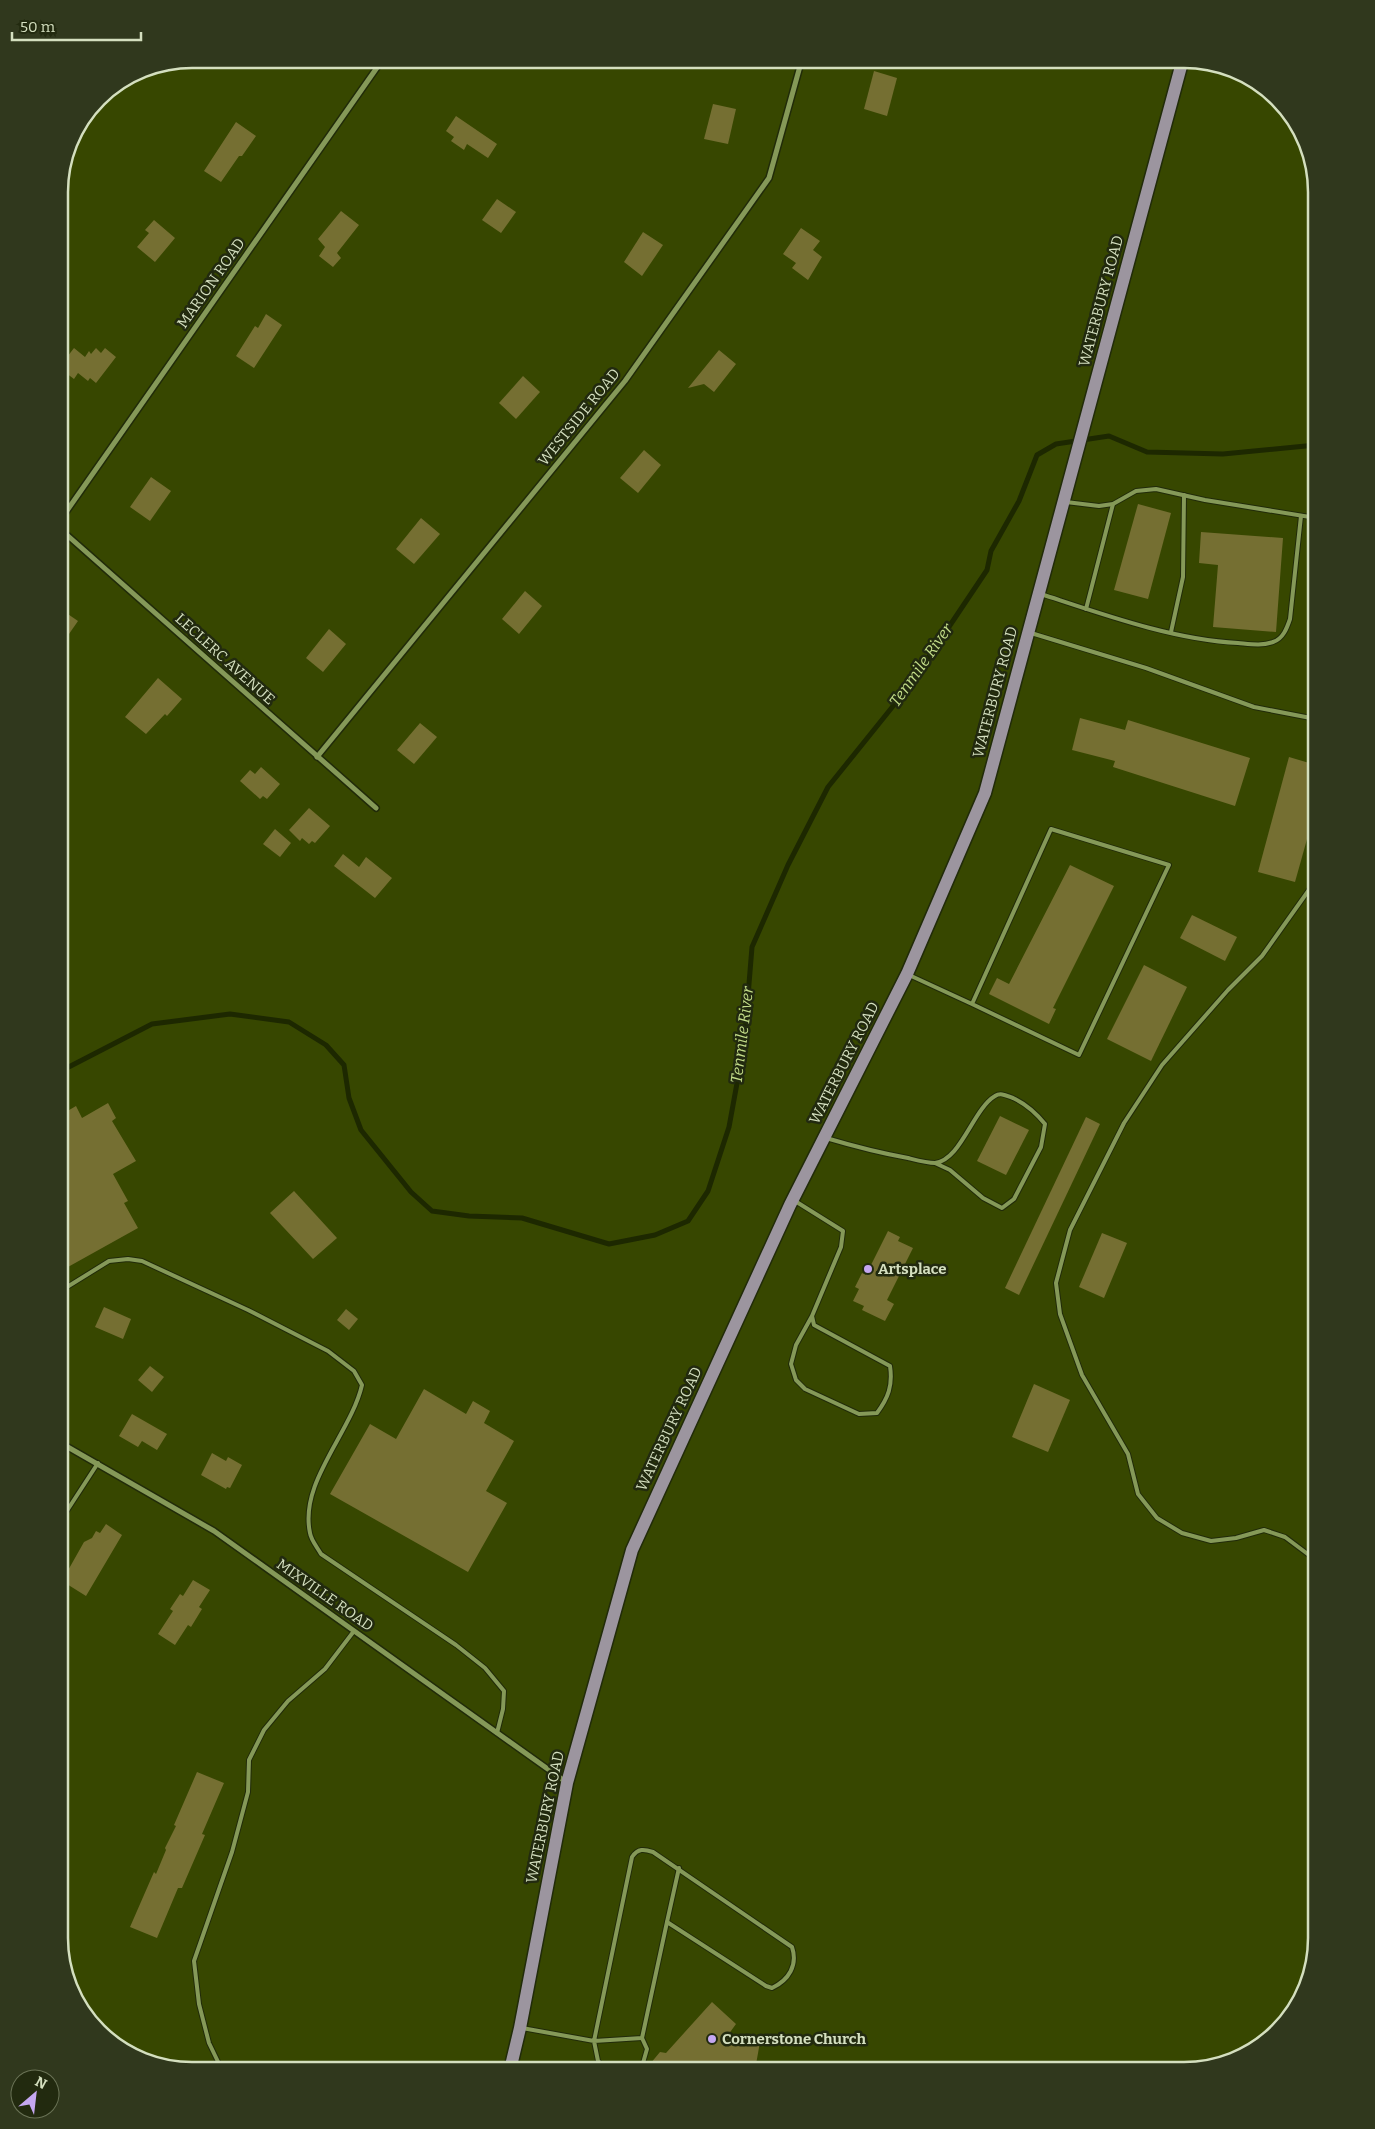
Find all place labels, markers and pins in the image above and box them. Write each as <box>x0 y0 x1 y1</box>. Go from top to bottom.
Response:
place label: Artsplace <box>878 1260 947 1278</box>
marker: Artsplace <box>862 1263 874 1275</box>
place label: Cornerstone Church <box>722 2030 866 2048</box>
marker: Cornerstone Church <box>706 2033 718 2045</box>

